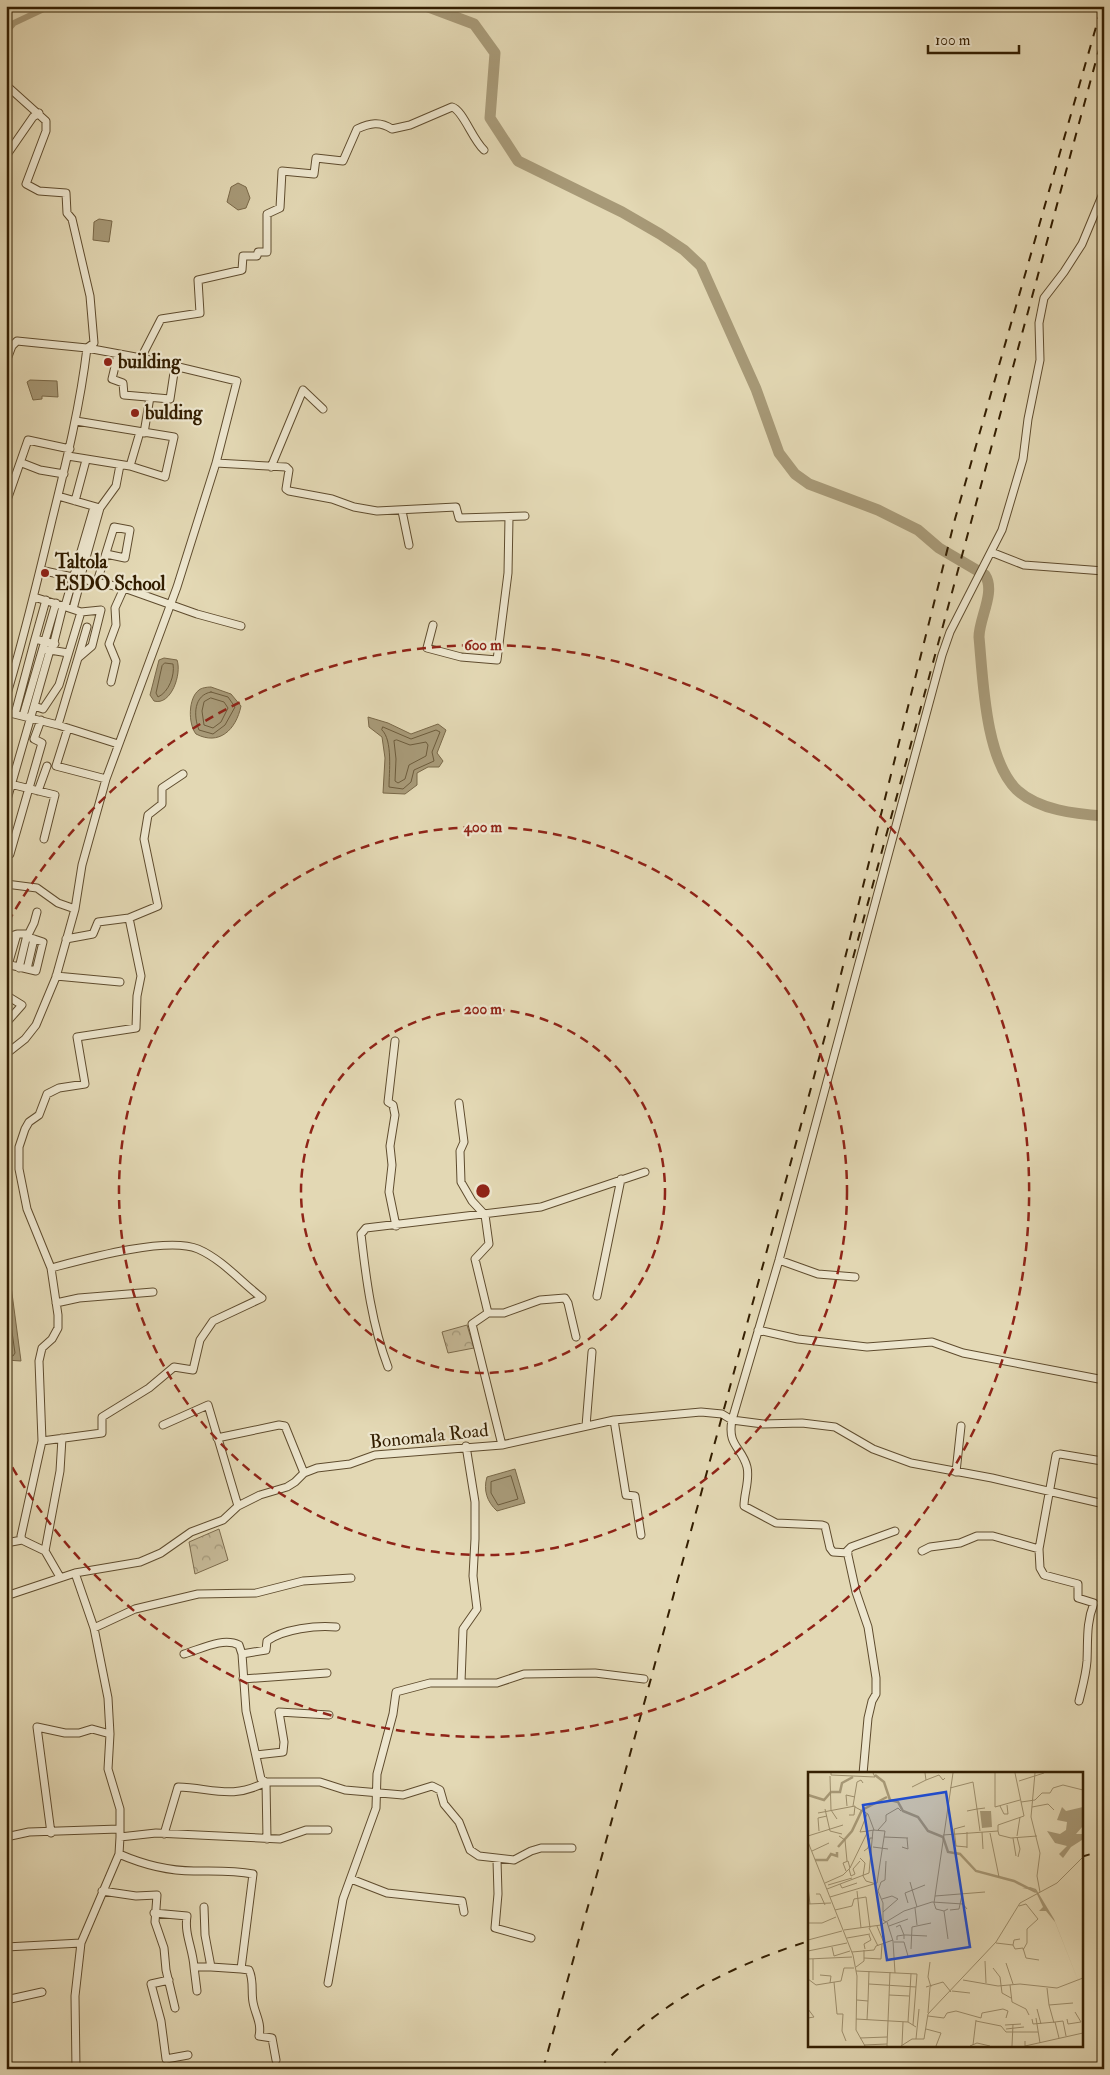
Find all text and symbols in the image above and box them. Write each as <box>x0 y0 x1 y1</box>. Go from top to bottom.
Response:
scale bar <box>928 22 1019 54</box>
text: 100 m <box>935 31 971 50</box>
place label: building <box>117 350 181 375</box>
marker: building <box>102 356 114 368</box>
place label: bulding <box>144 401 203 426</box>
marker: bulding <box>129 407 141 419</box>
place label: Taltola ESDO School <box>54 550 166 596</box>
marker: Taltola ESDO School <box>39 567 51 579</box>
text: 600 m <box>464 636 502 655</box>
text: 400 m <box>463 818 502 837</box>
text: 200 m <box>464 1000 502 1019</box>
centre of rings <box>474 1182 492 1200</box>
street label: Bonomala Road <box>368 1418 490 1454</box>
inset map <box>808 1772 1082 2048</box>

